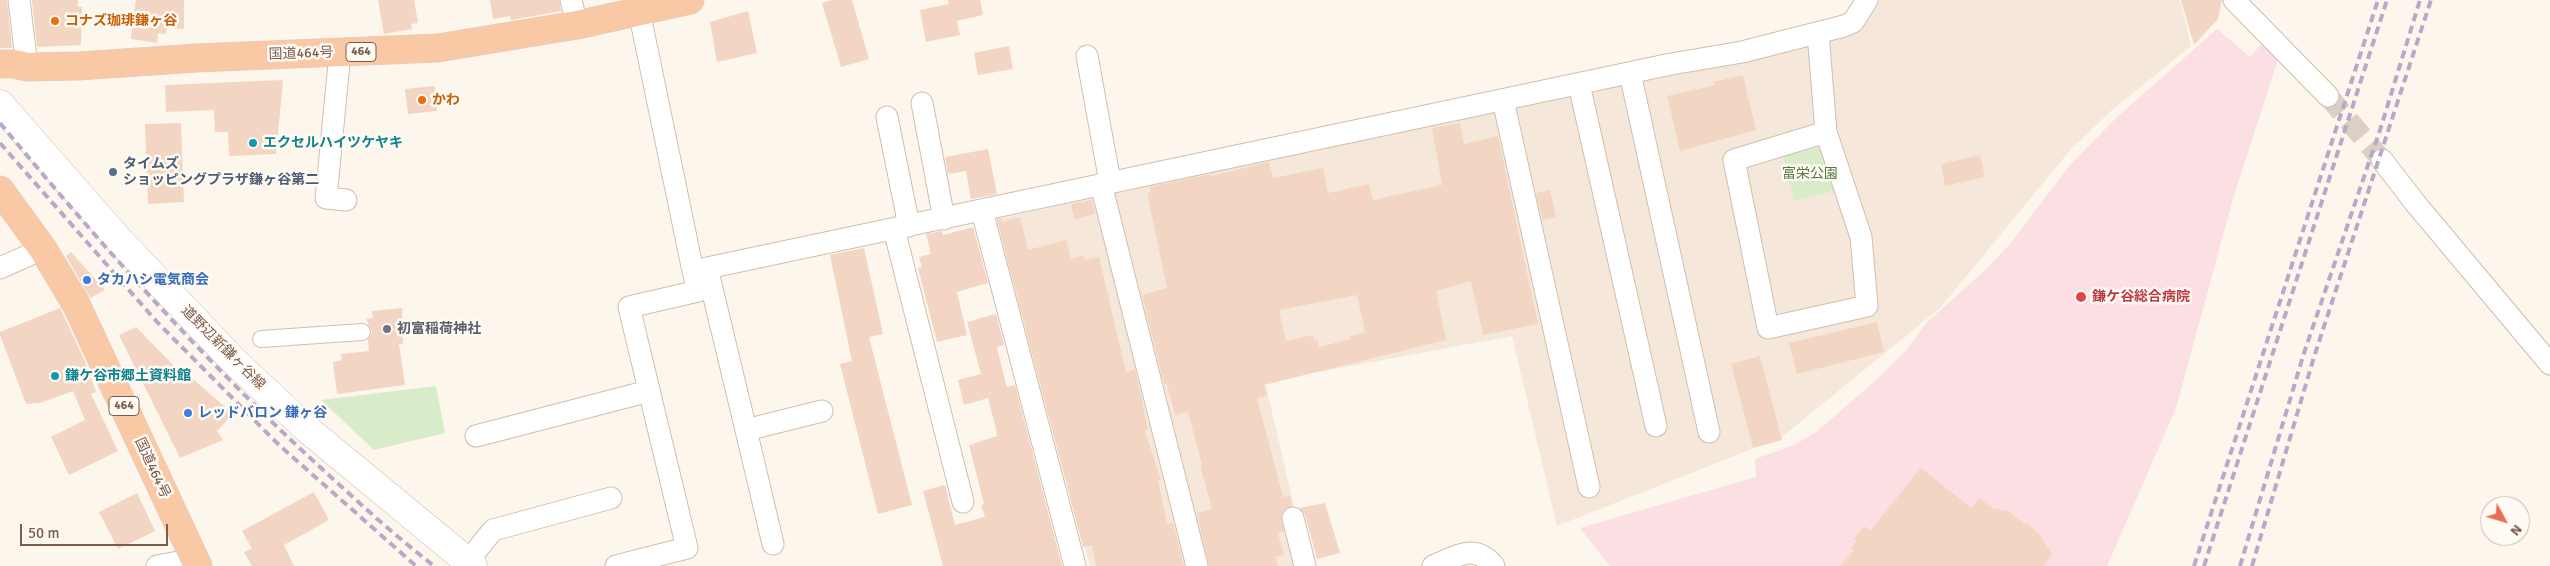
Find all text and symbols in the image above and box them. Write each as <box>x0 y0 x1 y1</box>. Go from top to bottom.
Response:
place label: コナズ珈琲鎌ヶ谷 <box>65 13 177 29</box>
marker: コナズ珈琲鎌ヶ谷 <box>49 15 61 27</box>
road number: 464 <box>346 42 376 62</box>
street label: 国道464号 <box>268 44 334 64</box>
place label: かわ <box>432 92 460 108</box>
marker: かわ <box>416 94 428 106</box>
place label: エクセルハイツケヤキ <box>263 135 403 151</box>
marker: エクセルハイツケヤキ <box>247 137 259 149</box>
place label: タイムズ ショッピングプラザ鎌ヶ谷第二 <box>123 156 319 188</box>
marker: タイムズ ショッピングプラザ鎌ヶ谷第二 <box>107 166 119 178</box>
park label: 富栄公園 <box>1782 166 1838 182</box>
place label: タカハシ電気商会 <box>97 272 209 288</box>
marker: タカハシ電気商会 <box>81 274 93 286</box>
place label: 鎌ケ谷総合病院 <box>2092 289 2190 305</box>
marker: 鎌ケ谷総合病院 <box>2074 290 2088 304</box>
street label: 道野辺新鎌ヶ谷線 <box>177 302 269 394</box>
place label: 初富稲荷神社 <box>397 321 481 337</box>
marker: 初富稲荷神社 <box>381 323 393 335</box>
place label: 鎌ケ谷市郷土資料館 <box>65 368 191 384</box>
marker: 鎌ケ谷市郷土資料館 <box>49 370 61 382</box>
road number: 464 <box>109 396 139 416</box>
place label: レッドバロン 鎌ヶ谷 <box>198 405 327 421</box>
marker: レッドバロン 鎌ヶ谷 <box>182 407 194 419</box>
street label: 国道464号 <box>131 435 173 501</box>
north arrow <box>2480 496 2530 546</box>
scale bar <box>22 514 170 546</box>
text: N <box>2507 521 2526 539</box>
text: 50 m <box>28 524 59 542</box>

